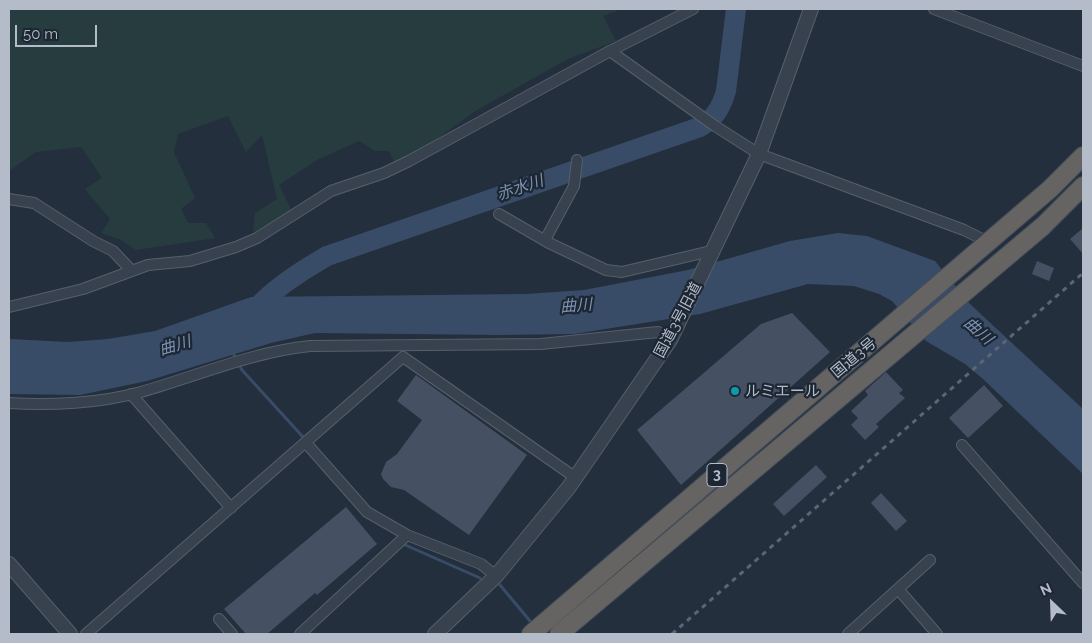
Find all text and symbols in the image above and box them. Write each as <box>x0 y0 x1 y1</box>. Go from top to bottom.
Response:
scale bar <box>18 15 100 47</box>
text: 50 m <box>23 25 58 43</box>
water label: 赤水川 <box>494 171 546 205</box>
street label: 国道3号旧道 <box>651 279 705 361</box>
water label: 曲川 <box>559 295 593 317</box>
water label: 曲川 <box>960 313 996 349</box>
water label: 曲川 <box>157 332 193 360</box>
street label: 国道3号 <box>828 334 880 382</box>
place label: ルミエール <box>745 382 820 400</box>
marker: ルミエール <box>729 385 741 397</box>
road number: 3 <box>707 464 727 486</box>
north arrow <box>1027 578 1077 628</box>
text: N <box>1038 580 1054 599</box>

